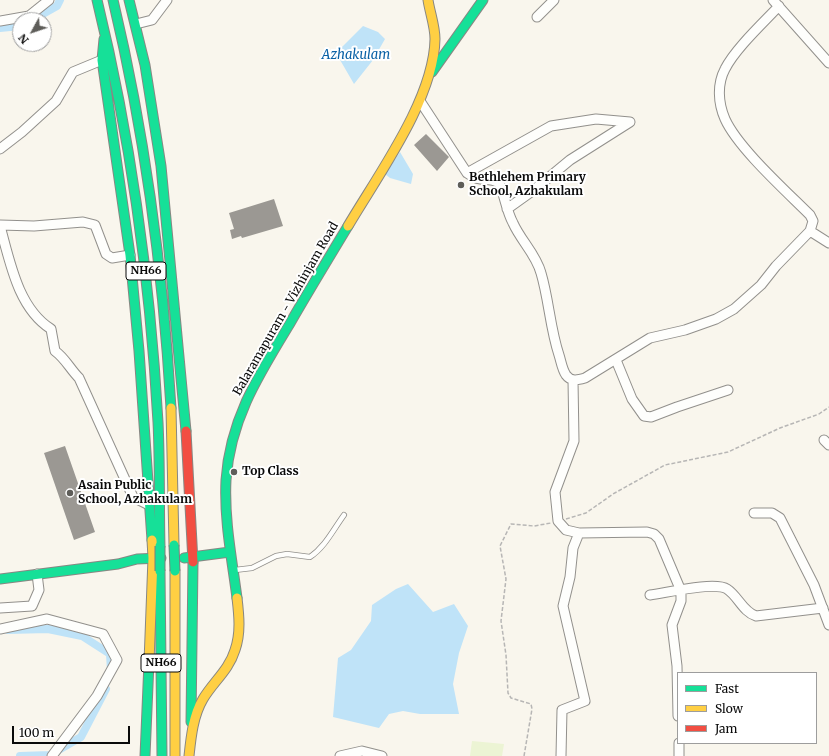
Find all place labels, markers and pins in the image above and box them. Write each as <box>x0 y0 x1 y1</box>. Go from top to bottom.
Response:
place label: Bethlehem Primary School, Azhakulam <box>469 171 586 199</box>
marker: Bethlehem Primary School, Azhakulam <box>456 180 466 190</box>
place label: Top Class <box>242 465 299 479</box>
marker: Top Class <box>229 467 239 477</box>
place label: Asain Public School, Azhakulam <box>78 479 192 507</box>
marker: Asain Public School, Azhakulam <box>65 488 75 498</box>

